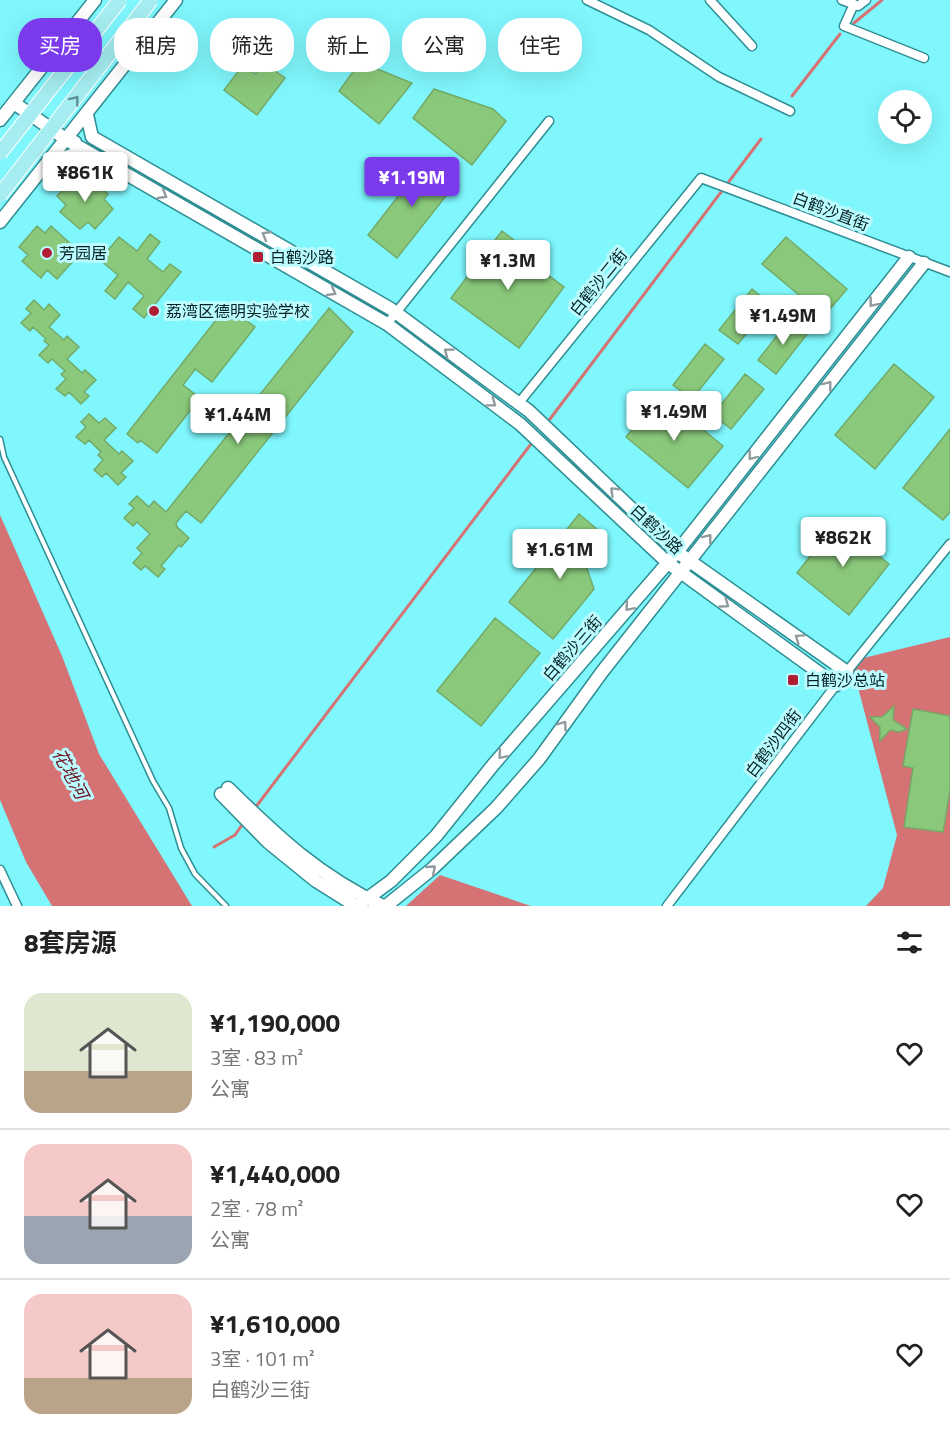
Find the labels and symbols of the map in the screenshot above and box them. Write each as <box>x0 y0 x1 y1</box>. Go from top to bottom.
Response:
one-way arrow <box>68 95 79 106</box>
pin: ¥861K <box>43 152 127 203</box>
pin: ¥1.19M <box>363 157 461 208</box>
street label: 白鹤沙直街 <box>789 185 873 237</box>
one-way arrow <box>157 188 167 199</box>
one-way arrow <box>262 231 272 242</box>
pin: ¥1.3M <box>466 240 550 291</box>
place label: 芳园居 <box>59 241 107 265</box>
street label: 白鹤沙二街 <box>563 243 633 321</box>
place label: 白鹤沙路 <box>270 245 334 269</box>
marker: 芳园居 <box>40 246 54 260</box>
marker: 白鹤沙路 <box>251 250 265 264</box>
one-way arrow <box>326 285 336 296</box>
pin: ¥1.49M <box>734 295 832 346</box>
one-way arrow <box>870 296 881 307</box>
place label: 荔湾区德明实验学校 <box>166 299 310 323</box>
marker: 荔湾区德明实验学校 <box>147 304 161 318</box>
one-way arrow <box>443 348 454 359</box>
one-way arrow <box>821 380 832 391</box>
pin: ¥1.49M <box>625 391 723 442</box>
pin: ¥1.44M <box>189 394 287 445</box>
one-way arrow <box>485 396 496 407</box>
one-way arrow <box>749 449 760 460</box>
one-way arrow <box>610 488 621 499</box>
street label: 白鹤沙路 <box>625 498 689 560</box>
pin: ¥862K <box>801 517 885 568</box>
pin: ¥1.61M <box>511 529 609 580</box>
one-way arrow <box>700 534 711 545</box>
one-way arrow <box>718 597 729 608</box>
one-way arrow <box>625 600 636 611</box>
street label: 白鹤沙三街 <box>537 610 607 686</box>
one-way arrow <box>794 634 805 645</box>
place label: 白鹤沙总站 <box>805 668 885 692</box>
marker: 白鹤沙总站 <box>786 673 800 687</box>
street label: 白鹤沙四街 <box>739 704 807 782</box>
one-way arrow <box>556 721 567 732</box>
water label: 花地河 <box>46 744 96 807</box>
one-way arrow <box>498 748 509 759</box>
one-way arrow <box>425 865 436 876</box>

